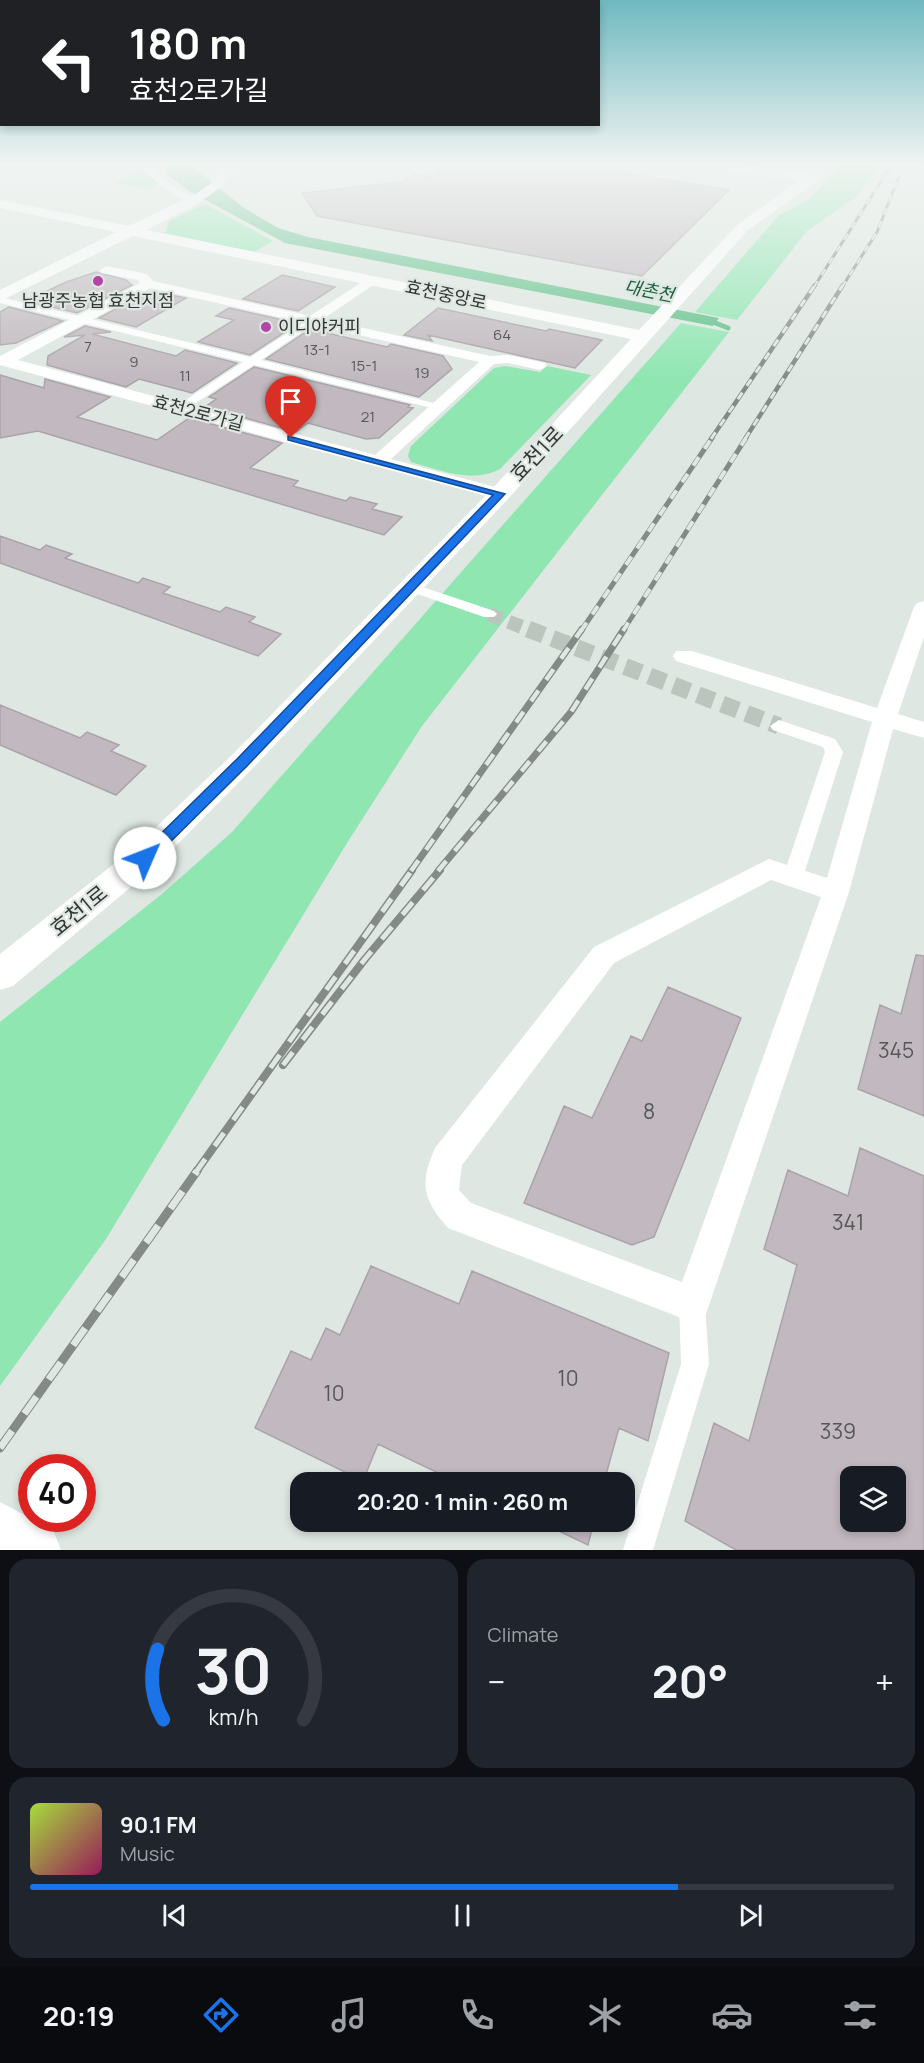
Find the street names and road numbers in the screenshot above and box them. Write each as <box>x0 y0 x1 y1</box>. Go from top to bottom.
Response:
street label: 효천중앙로 <box>403 274 489 314</box>
street label: 효천2로가길 <box>150 388 246 436</box>
street label: 효천1로 <box>503 420 569 487</box>
street label: 효천1로 <box>44 879 113 942</box>

